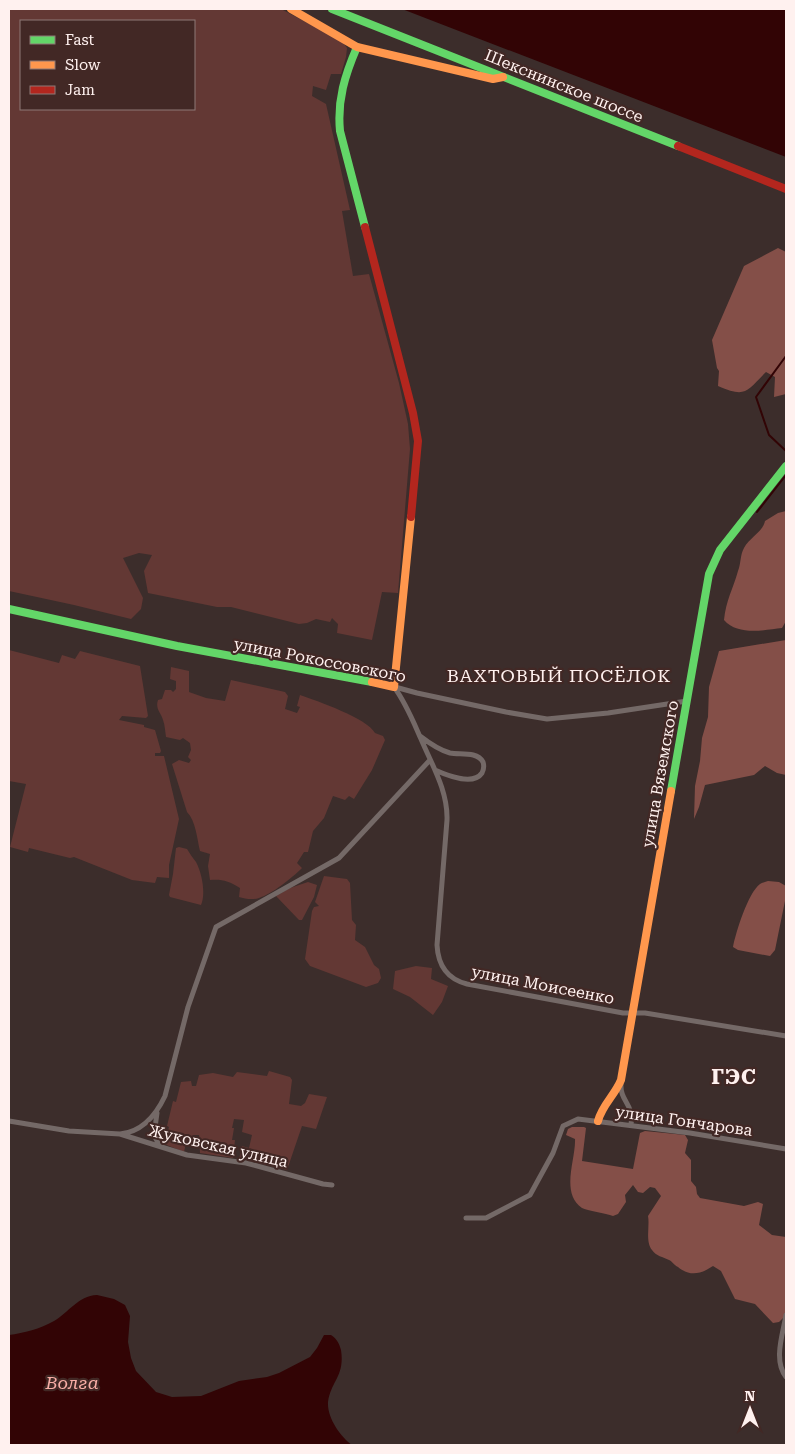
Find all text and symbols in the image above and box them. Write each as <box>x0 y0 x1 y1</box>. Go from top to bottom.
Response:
legend <box>20 20 195 110</box>
text: Fast <box>65 31 95 49</box>
street label: Шекснинское шоссе <box>482 45 646 127</box>
text: Slow <box>65 56 101 74</box>
text: Jam <box>65 81 95 99</box>
street label: улица Рокоссовского <box>232 634 408 686</box>
district label: ВАХТОВЫЙ ПОСЁЛОК <box>447 665 671 686</box>
street label: улица Вяземского <box>638 699 682 849</box>
street label: улица Моисеенко <box>470 962 616 1008</box>
district label: ГЭС <box>711 1065 757 1089</box>
street label: улица Гончарова <box>614 1102 754 1140</box>
street label: Жуковская улица <box>146 1121 290 1171</box>
water label: Волга <box>44 1372 99 1393</box>
north arrow <box>725 1384 775 1434</box>
text: N <box>745 1388 756 1404</box>

